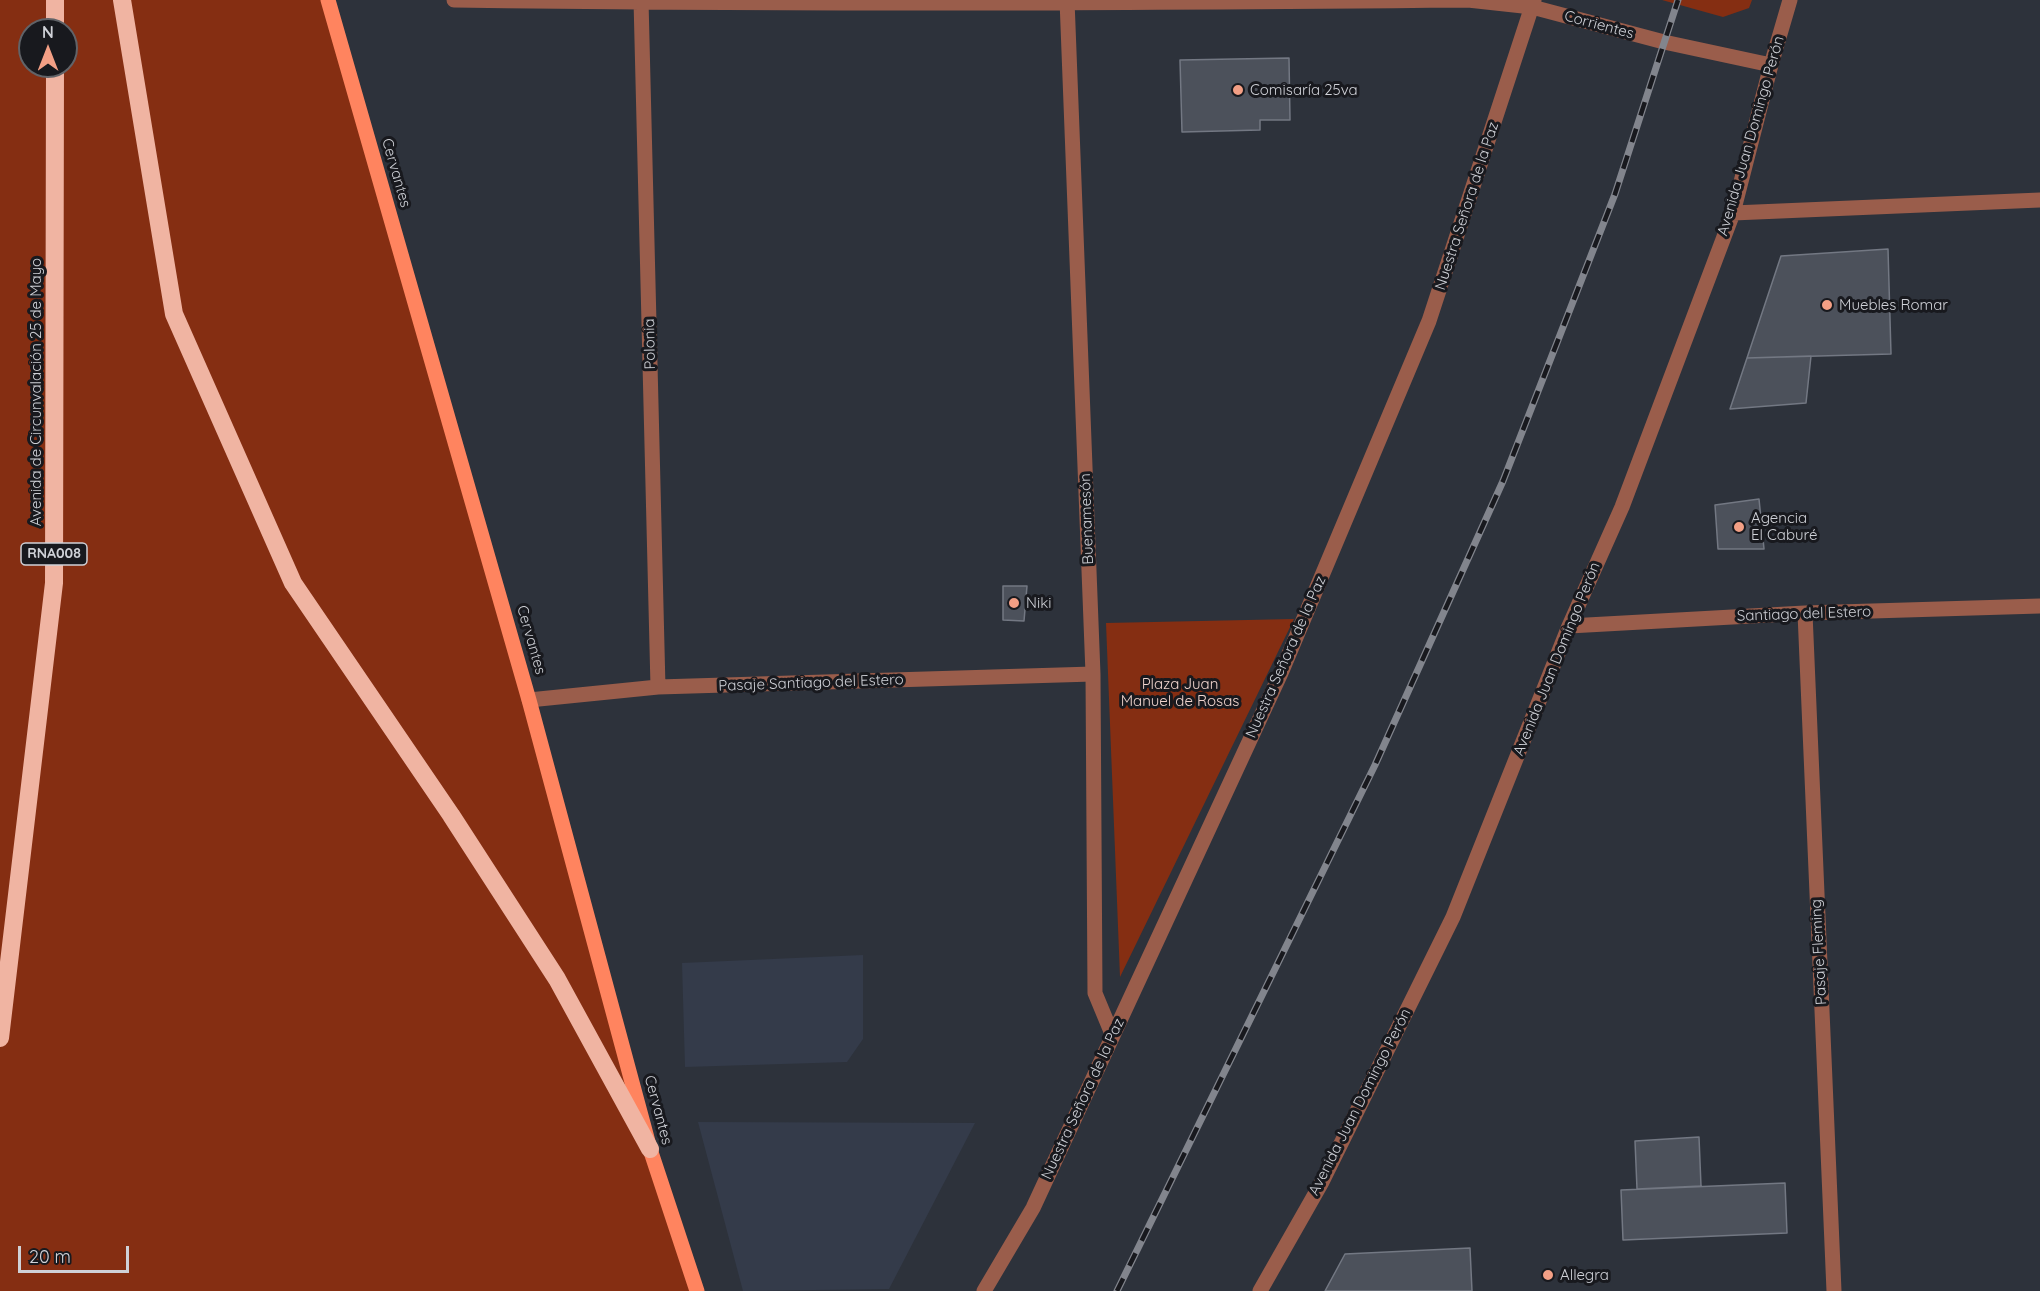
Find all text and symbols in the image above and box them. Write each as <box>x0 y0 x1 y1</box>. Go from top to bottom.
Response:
street label: Corrientes <box>1562 7 1636 43</box>
north arrow <box>18 18 78 78</box>
text: N <box>42 22 54 42</box>
street label: Avenida Juan Domingo Perón <box>1714 34 1788 238</box>
place label: Comisaría 25va <box>1250 81 1358 99</box>
marker: Comisaría 25va <box>1231 83 1245 97</box>
street label: Nuestra Señora de la Paz <box>1431 120 1503 292</box>
street label: Cervantes <box>378 136 414 210</box>
street label: Avenida de Circunvalación 25 de Mayo <box>27 258 45 526</box>
place label: Muebles Romar <box>1839 296 1948 314</box>
marker: Muebles Romar <box>1820 298 1834 312</box>
street label: Polonia <box>641 318 659 370</box>
street label: Buenamesón <box>1076 473 1098 565</box>
place label: Agencia El Caburé <box>1751 509 1817 544</box>
marker: Agencia El Caburé <box>1732 520 1746 534</box>
road number: RNA008 <box>21 543 87 565</box>
street label: Avenida Juan Domingo Perón <box>1510 560 1604 758</box>
street label: Nuestra Señora de la Paz <box>1242 573 1330 741</box>
place label: Niki <box>1026 594 1051 612</box>
marker: Niki <box>1007 596 1021 610</box>
street label: Cervantes <box>513 603 549 677</box>
street label: Santiago del Estero <box>1737 603 1871 625</box>
street label: Pasaje Santiago del Estero <box>718 671 904 695</box>
park label: Plaza Juan Manuel de Rosas <box>1121 675 1239 710</box>
street label: Pasaje Fleming <box>1807 899 1831 1005</box>
street label: Avenida Juan Domingo Perón <box>1305 1006 1415 1198</box>
street label: Nuestra Señora de la Paz <box>1038 1016 1128 1182</box>
street label: Cervantes <box>640 1073 676 1147</box>
scale bar <box>21 1234 132 1272</box>
text: 20 m <box>29 1245 71 1268</box>
place label: Allegra <box>1560 1266 1609 1284</box>
marker: Allegra <box>1541 1268 1555 1282</box>

